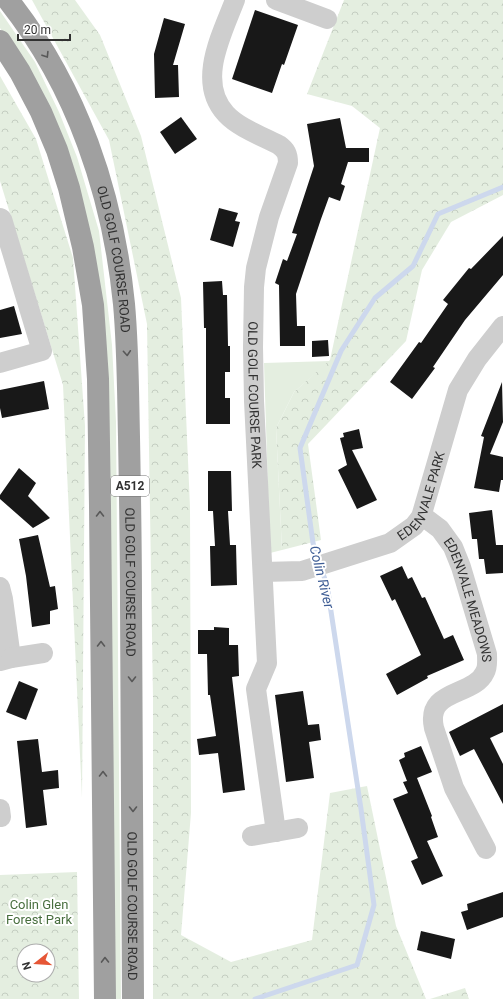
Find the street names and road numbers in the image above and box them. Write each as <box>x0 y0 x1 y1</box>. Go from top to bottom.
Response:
street label: OLD GOLF COURSE ROAD <box>94 184 133 333</box>
street label: OLD GOLF COURSE PARK <box>245 321 264 470</box>
street label: EDENVALE PARK <box>394 449 448 544</box>
road number: A512 <box>111 476 149 496</box>
street label: OLD GOLF COURSE ROAD <box>122 507 138 657</box>
street label: EDENVALE MEADOWS <box>441 535 494 663</box>
street label: OLD GOLF COURSE ROAD <box>125 832 140 981</box>

